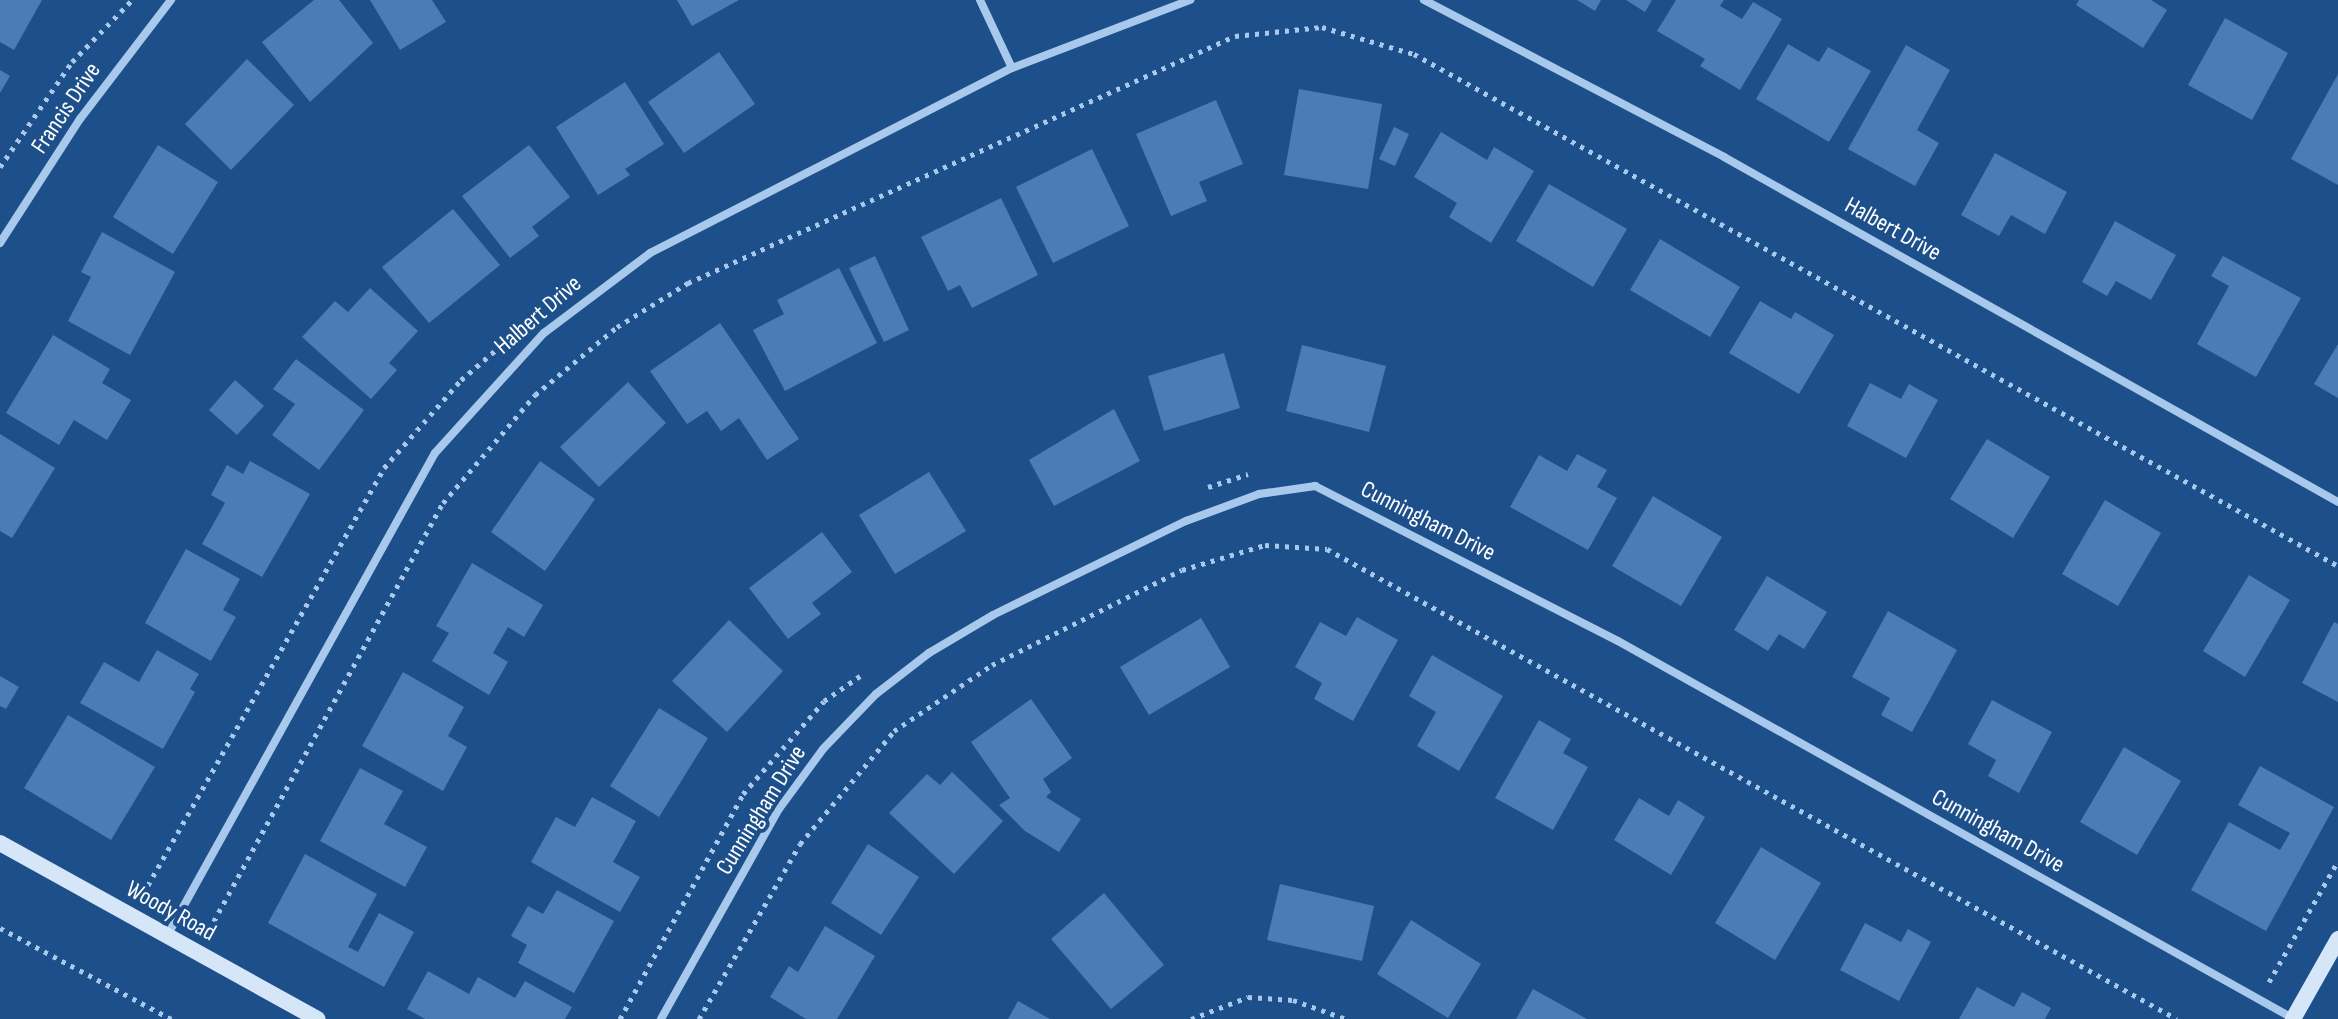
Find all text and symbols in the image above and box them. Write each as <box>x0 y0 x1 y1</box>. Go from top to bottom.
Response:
street label: Francis Drive <box>25 57 107 159</box>
street label: Halbert Drive <box>1840 191 1946 267</box>
street label: Halbert Drive <box>489 269 587 361</box>
street label: Cunningham Drive <box>1356 475 1500 567</box>
street label: Cunningham Drive <box>710 740 812 880</box>
street label: Cunningham Drive <box>1927 783 2069 879</box>
street label: Woody Road <box>121 875 221 947</box>

